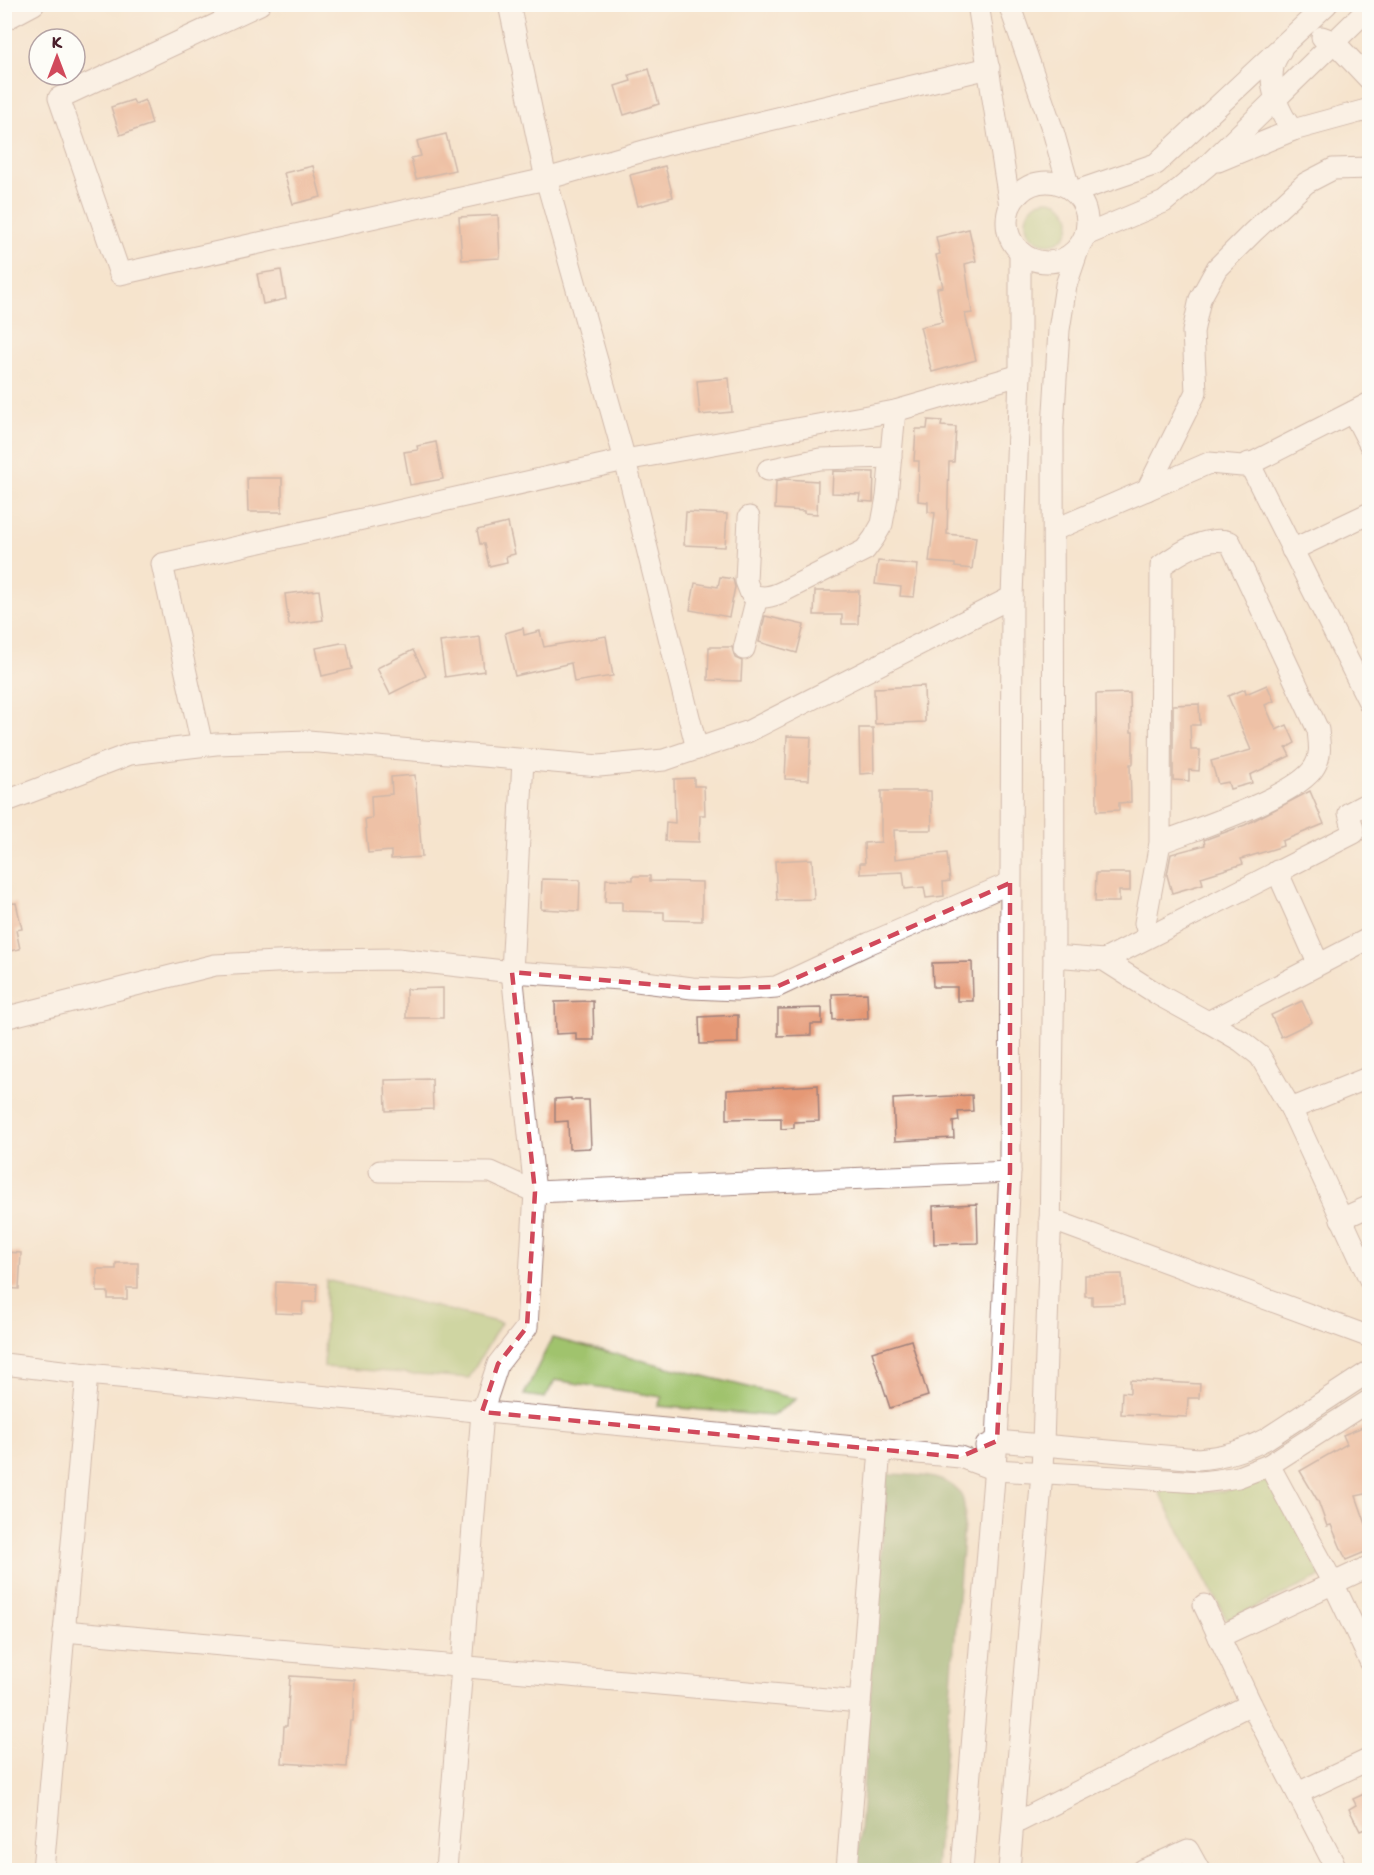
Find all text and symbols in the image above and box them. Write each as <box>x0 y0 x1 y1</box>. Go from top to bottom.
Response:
north arrow <box>27 27 87 87</box>
text: K <box>52 32 63 53</box>

